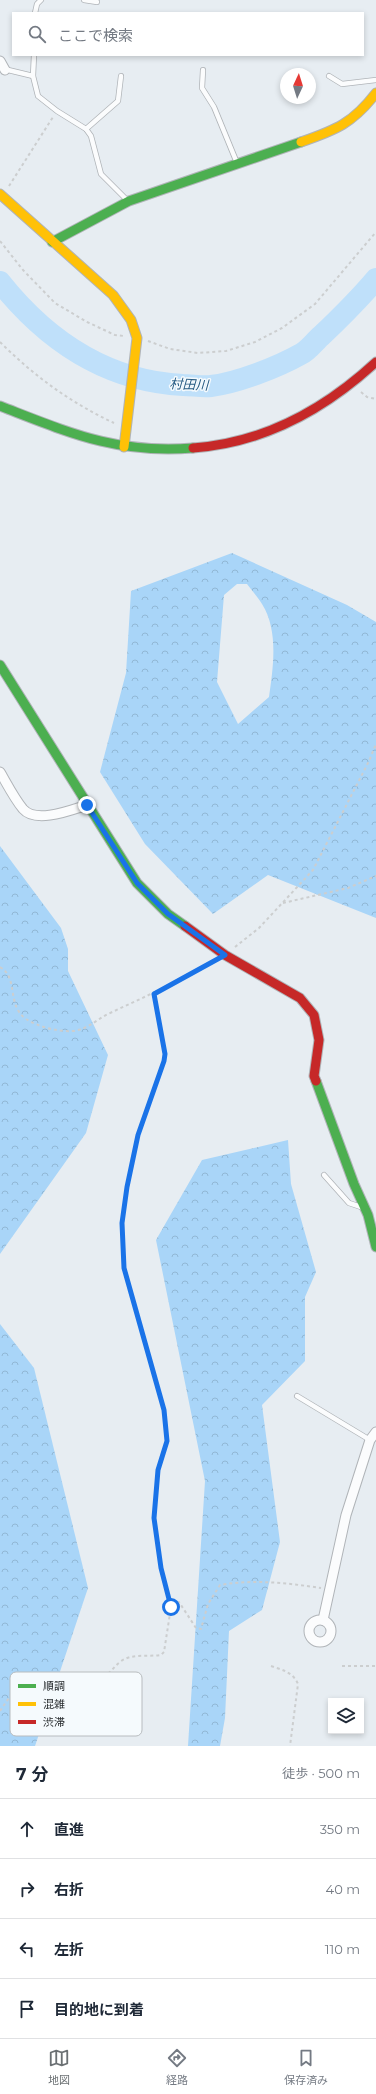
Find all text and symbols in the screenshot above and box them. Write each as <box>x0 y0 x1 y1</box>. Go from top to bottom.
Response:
search box <box>12 12 364 56</box>
icon: search <box>26 23 48 45</box>
text: ここで検索 <box>58 26 133 45</box>
north arrow <box>280 68 316 104</box>
water label: 村田川 <box>169 375 211 393</box>
route end <box>78 796 96 814</box>
route start <box>162 1598 180 1616</box>
legend <box>10 1672 142 1736</box>
text: 順調 <box>43 1679 65 1693</box>
text: 混雑 <box>43 1697 65 1711</box>
map controls <box>328 1698 364 1734</box>
button: layers <box>328 1698 364 1734</box>
text: 渋滞 <box>43 1715 65 1729</box>
text: 7 分 <box>16 1764 48 1784</box>
text: 徒歩 · 500 m <box>282 1765 360 1781</box>
icon: ahead <box>16 1818 38 1840</box>
text: 直進 <box>54 1820 84 1839</box>
text: 350 m <box>320 1821 360 1837</box>
icon: right <box>16 1878 38 1900</box>
text: 右折 <box>54 1880 84 1899</box>
text: 40 m <box>326 1881 360 1897</box>
icon: left <box>16 1938 38 1960</box>
text: 左折 <box>54 1940 84 1959</box>
text: 110 m <box>325 1941 360 1957</box>
icon: arrive <box>16 1998 38 2020</box>
text: 目的地に到着 <box>54 2000 144 2019</box>
tab: 地図 <box>48 2047 70 2087</box>
tab: 経路 <box>166 2047 188 2087</box>
tab: 保存済み <box>284 2047 328 2087</box>

